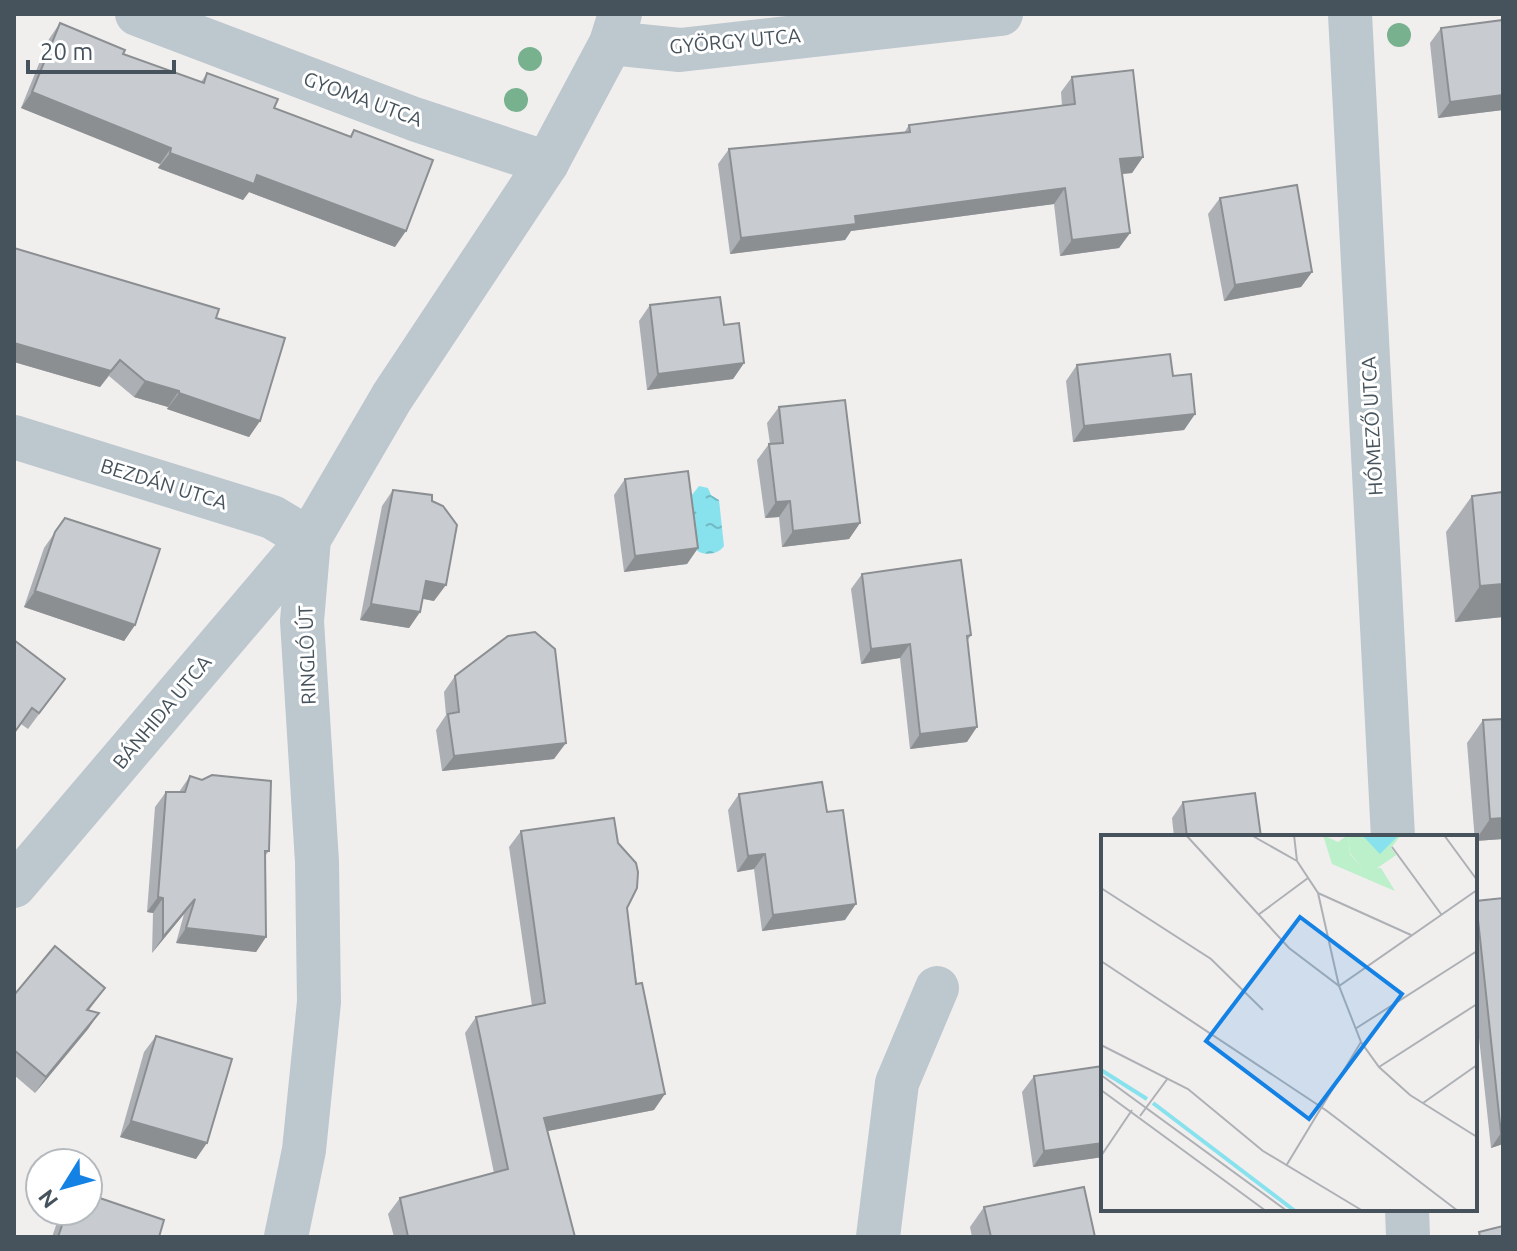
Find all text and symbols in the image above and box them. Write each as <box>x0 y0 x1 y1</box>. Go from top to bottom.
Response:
street label: GYÖRGY UTCA <box>668 23 801 58</box>
scale bar <box>28 24 174 74</box>
text: 20 m <box>40 38 93 65</box>
street label: GYOMA UTCA <box>301 66 426 131</box>
street label: HÓMEZŐ UTCA <box>1356 356 1387 496</box>
street label: BEZDÁN UTCA <box>98 453 230 514</box>
street label: RINGLÓ ÚT <box>293 605 320 705</box>
street label: BÁNHIDA UTCA <box>108 650 216 773</box>
inset map <box>1101 835 1477 1211</box>
north arrow <box>24 1147 104 1227</box>
text: N <box>33 1185 63 1213</box>

